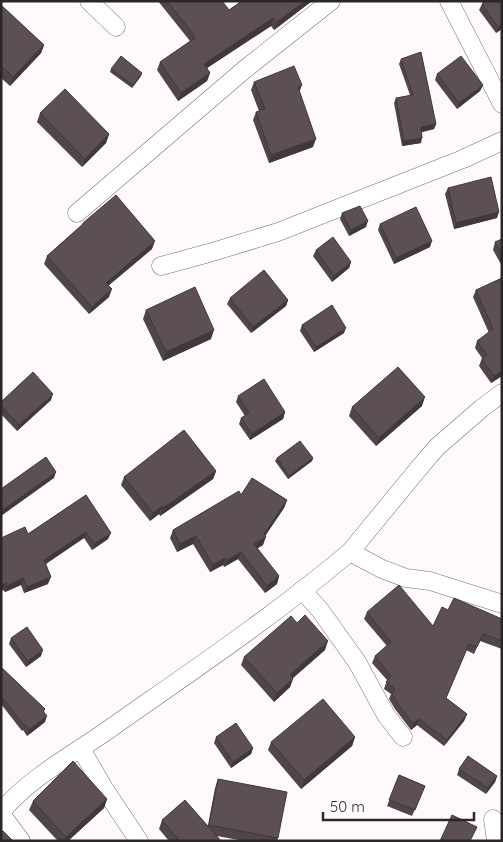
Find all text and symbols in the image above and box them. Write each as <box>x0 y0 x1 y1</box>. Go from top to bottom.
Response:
scale bar <box>323 790 474 822</box>
text: 50 m <box>330 797 365 816</box>

